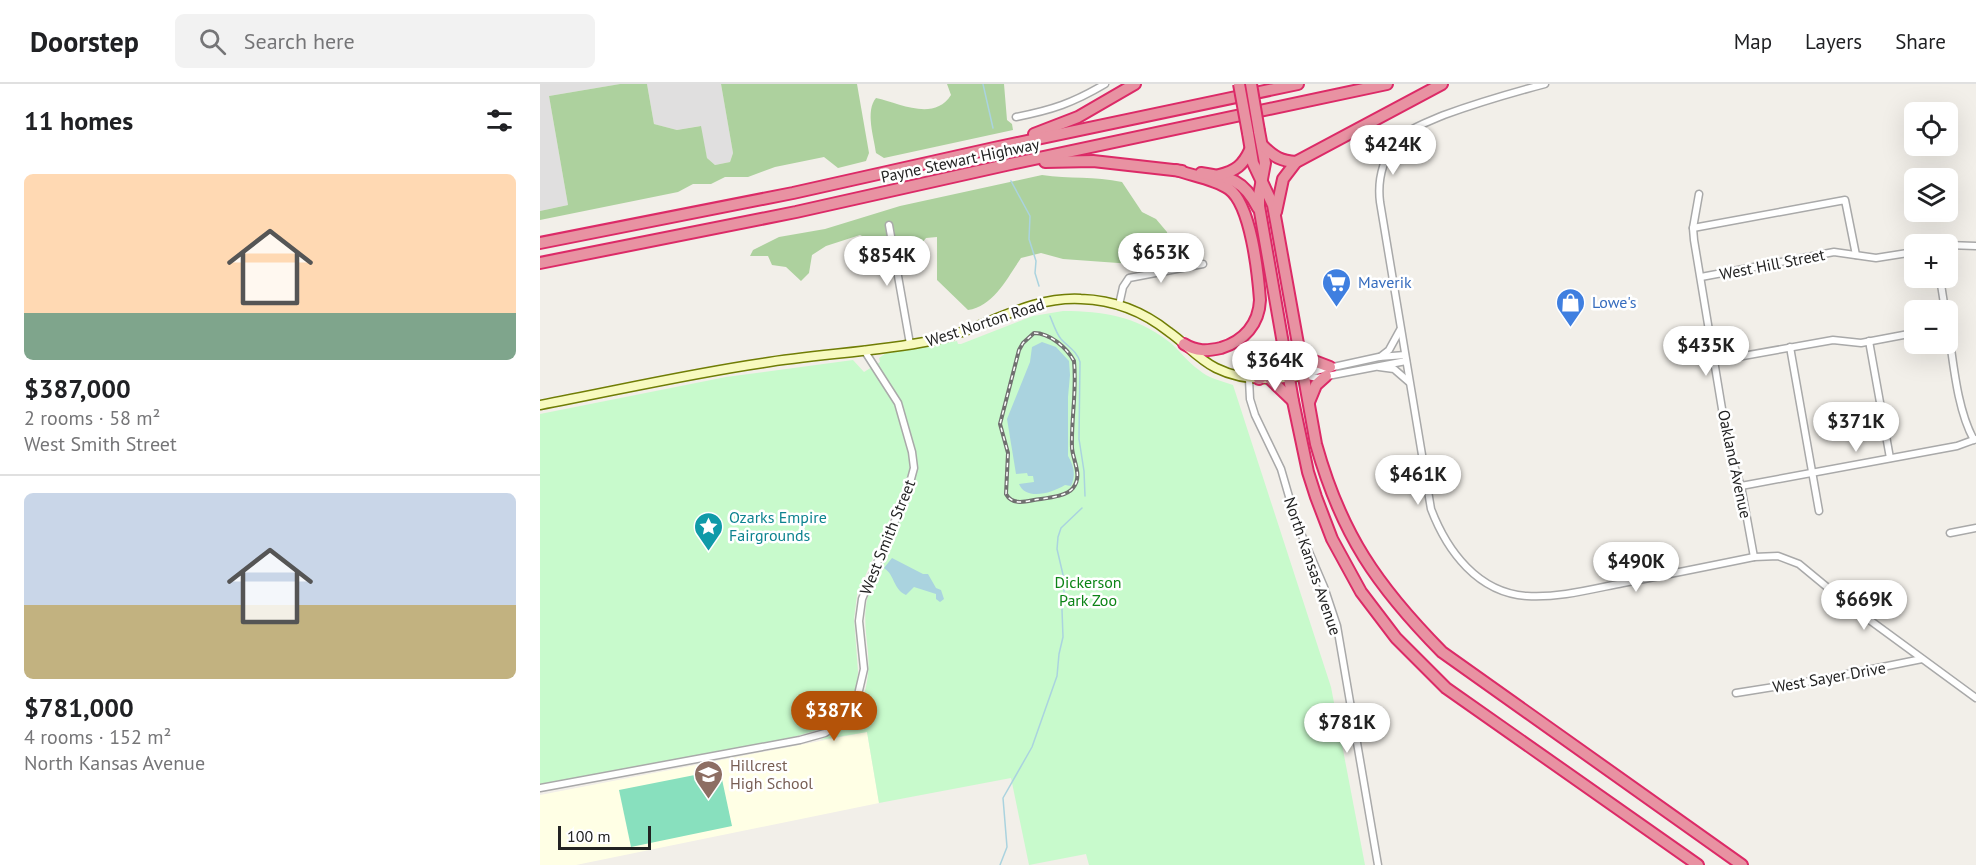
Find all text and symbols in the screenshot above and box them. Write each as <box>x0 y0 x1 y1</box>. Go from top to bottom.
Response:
search box <box>175 14 595 68</box>
text: Doorstep <box>30 23 139 60</box>
icon: search <box>196 25 229 58</box>
text: Search here <box>244 27 355 55</box>
text: Map <box>1734 28 1772 55</box>
text: Layers <box>1805 28 1862 55</box>
text: Share <box>1895 28 1946 55</box>
map controls <box>1904 102 1958 354</box>
button: locate <box>1904 102 1958 156</box>
text: 11 homes <box>24 104 133 137</box>
icon: filters <box>483 104 516 137</box>
pin: $424K <box>1351 125 1435 176</box>
text: $424K <box>1364 131 1422 157</box>
street label: Payne Stewart Highway <box>879 133 1042 187</box>
button: layers <box>1904 168 1958 222</box>
icon: home <box>216 213 324 321</box>
pin: $653K <box>1119 233 1203 284</box>
button: + <box>1904 234 1958 288</box>
pin: $854K <box>845 236 929 287</box>
text: $653K <box>1132 239 1190 265</box>
text: $854K <box>858 242 916 268</box>
street label: West Hill Street <box>1718 244 1827 284</box>
supermarket icon: Maverik <box>1321 266 1353 308</box>
place label: Maverik <box>1358 272 1412 292</box>
shop icon: Lowe's <box>1555 286 1587 328</box>
place label: Lowe's <box>1592 292 1637 312</box>
street label: West Norton Road <box>923 293 1047 351</box>
button: − <box>1904 300 1958 354</box>
pin: $435K <box>1664 326 1748 377</box>
text: $435K <box>1677 332 1735 358</box>
pin: $364K <box>1233 341 1317 392</box>
text: $364K <box>1246 347 1304 373</box>
text: $387,000 <box>24 372 131 405</box>
pin: $371K <box>1814 402 1898 453</box>
text: 2 rooms · 58 m² <box>24 405 160 431</box>
street label: Oakland Avenue <box>1714 408 1756 520</box>
text: $371K <box>1827 408 1885 434</box>
text: West Smith Street <box>24 431 177 457</box>
pin: $461K <box>1376 455 1460 506</box>
text: $461K <box>1389 461 1447 487</box>
street label: West Smith Street <box>855 476 919 597</box>
street label: North Kansas Avenue <box>1280 494 1346 638</box>
place label: Ozarks Empire Fairgrounds <box>729 507 827 545</box>
place icon: Ozarks Empire Fairgrounds <box>692 510 724 552</box>
icon: home <box>216 532 324 640</box>
pin: $490K <box>1594 542 1678 593</box>
text: $490K <box>1607 548 1665 574</box>
park label: Dickerson Park Zoo <box>1054 572 1122 610</box>
pin: $669K <box>1822 580 1906 631</box>
text: $669K <box>1835 586 1893 612</box>
street label: West Sayer Drive <box>1771 657 1887 697</box>
text: $781,000 <box>24 691 134 724</box>
pin: $387K <box>792 691 876 742</box>
text: $387K <box>805 697 863 723</box>
pin: $781K <box>1305 703 1389 754</box>
text: $781K <box>1318 709 1376 735</box>
text: 4 rooms · 152 m² <box>24 724 171 750</box>
text: North Kansas Avenue <box>24 750 205 776</box>
place label: Hillcrest High School <box>730 755 813 793</box>
school or university icon: Hillcrest High School <box>693 758 725 800</box>
scale bar <box>558 823 651 850</box>
text: 100 m <box>567 826 610 846</box>

